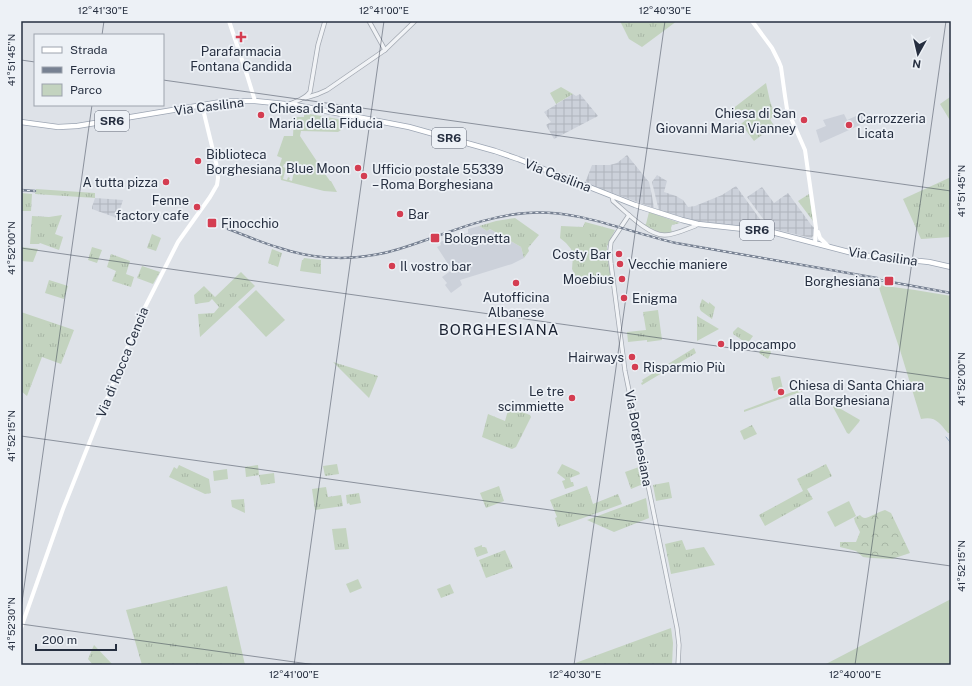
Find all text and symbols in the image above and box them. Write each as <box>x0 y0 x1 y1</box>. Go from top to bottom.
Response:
text: 12°41'30"E <box>78 4 128 16</box>
text: 12°41'00"E <box>359 4 409 16</box>
text: 12°40'30"E <box>639 4 691 16</box>
marker: Parafarmacia Fontana Candida <box>236 32 246 42</box>
text: 41°51'45"N <box>5 34 17 86</box>
legend <box>34 34 164 106</box>
north arrow <box>898 34 938 74</box>
text: Strada <box>70 43 107 57</box>
place label: Parafarmacia Fontana Candida <box>190 44 292 74</box>
text: N <box>912 57 922 70</box>
text: Ferrovia <box>70 63 115 77</box>
text: Parco <box>70 83 102 97</box>
street label: Via Casilina <box>173 95 245 118</box>
place label: Chiesa di Santa Maria della Fiducia <box>269 101 383 131</box>
place label: Chiesa di San Giovanni Maria Vianney <box>656 106 796 136</box>
marker: Chiesa di Santa Maria della Fiducia <box>256 110 266 120</box>
road number: SR6 <box>95 111 129 131</box>
place label: Carrozzeria Licata <box>857 111 926 141</box>
marker: Chiesa di San Giovanni Maria Vianney <box>799 115 809 125</box>
marker: Carrozzeria Licata <box>844 120 854 130</box>
road number: SR6 <box>432 128 466 148</box>
place label: Biblioteca Borghesiana <box>206 147 282 177</box>
marker: Biblioteca Borghesiana <box>193 156 203 166</box>
street label: Via Casilina <box>522 156 593 195</box>
place label: Blue Moon <box>286 161 350 176</box>
place label: Ufficio postale 55339 – Roma Borghesiana <box>372 162 504 192</box>
marker: Blue Moon <box>353 163 363 173</box>
text: 41°51'45"N <box>955 165 967 217</box>
marker: Ufficio postale 55339 – Roma Borghesiana <box>359 171 369 181</box>
place label: A tutta pizza <box>82 175 158 190</box>
marker: A tutta pizza <box>161 177 171 187</box>
place label: Fenne factory cafe <box>116 193 189 223</box>
marker: Fenne factory cafe <box>192 202 202 212</box>
place label: Bar <box>408 207 429 222</box>
marker: Bar <box>395 209 405 219</box>
place label: Finocchio <box>221 216 279 231</box>
marker: Finocchio <box>206 217 218 229</box>
road number: SR6 <box>740 220 774 240</box>
text: 41°52'00"N <box>5 221 17 275</box>
place label: Bolognetta <box>444 231 510 246</box>
marker: Bolognetta <box>429 232 441 244</box>
street label: Via Casilina <box>847 244 919 269</box>
place label: Costy Bar <box>552 247 611 262</box>
marker: Costy Bar <box>614 249 624 259</box>
place label: Vecchie maniere <box>628 257 728 272</box>
place label: Il vostro bar <box>400 259 471 274</box>
marker: Vecchie maniere <box>615 259 625 269</box>
marker: Il vostro bar <box>387 261 397 271</box>
place label: Moebius <box>563 272 614 287</box>
marker: Moebius <box>617 274 627 284</box>
place label: Borghesiana <box>804 274 880 289</box>
marker: Borghesiana <box>883 275 895 287</box>
marker: Autofficina Albanese <box>511 278 521 288</box>
place label: Autofficina Albanese <box>483 290 549 320</box>
place label: Enigma <box>632 291 677 306</box>
marker: Enigma <box>619 293 629 303</box>
street label: Via di Rocca Cencia <box>93 305 151 420</box>
district label: BORGHESIANA <box>439 321 559 338</box>
place label: Ippocampo <box>729 337 796 352</box>
marker: Ippocampo <box>716 339 726 349</box>
place label: Hairways <box>568 350 624 365</box>
marker: Hairways <box>627 352 637 362</box>
text: 41°52'00"N <box>955 352 967 406</box>
place label: Risparmio Più <box>643 360 725 375</box>
marker: Risparmio Più <box>630 362 640 372</box>
place label: Chiesa di Santa Chiara alla Borghesiana <box>789 378 924 408</box>
place label: Le tre scimmiette <box>498 384 564 414</box>
marker: Chiesa di Santa Chiara alla Borghesiana <box>776 387 786 397</box>
street label: Via Borghesiana <box>622 389 655 488</box>
marker: Le tre scimmiette <box>567 393 577 403</box>
text: 41°52'15"N <box>5 410 17 462</box>
text: 41°52'15"N <box>955 540 967 592</box>
text: 41°52'30"N <box>5 597 17 651</box>
scale bar <box>36 626 116 652</box>
text: 200 m <box>42 633 77 647</box>
text: 12°41'00"E <box>269 668 319 680</box>
text: 12°40'30"E <box>549 668 601 680</box>
text: 12°40'00"E <box>829 668 881 680</box>

